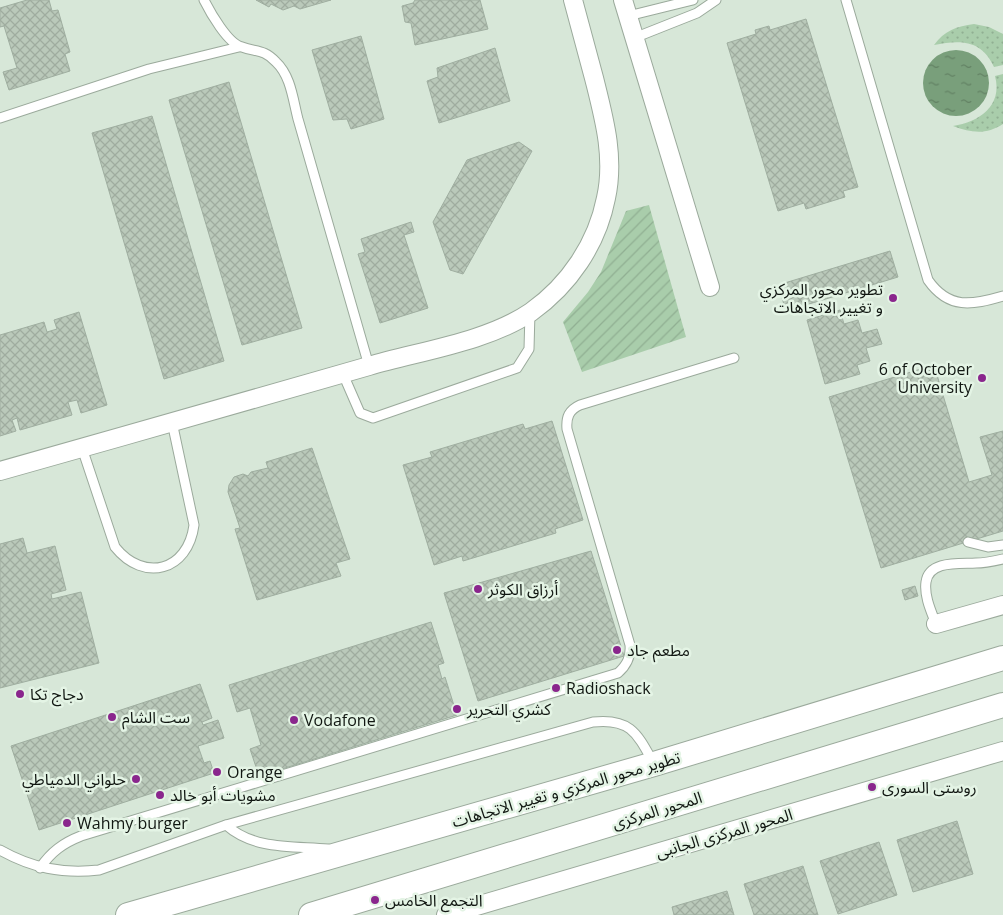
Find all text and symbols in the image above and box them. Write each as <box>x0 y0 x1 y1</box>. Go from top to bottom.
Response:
place label: تطوير محور المركزي و تغيير الاتجاهات <box>760 278 883 318</box>
marker: تطوير محور المركزي و تغيير الاتجاهات <box>887 292 899 304</box>
place label: 6 of October University <box>879 358 973 398</box>
marker: 6 of October University <box>976 372 988 384</box>
place label: أرزاق الكوثر <box>487 578 558 600</box>
marker: أرزاق الكوثر <box>472 583 484 595</box>
place label: مطعم جاد <box>627 639 690 663</box>
marker: مطعم جاد <box>611 644 623 656</box>
place label: Radioshack <box>566 677 651 699</box>
marker: Radioshack <box>550 682 562 694</box>
place label: دجاج تكا <box>30 683 84 707</box>
marker: دجاج تكا <box>14 688 26 700</box>
place label: كشري التحرير <box>466 698 551 722</box>
marker: كشري التحرير <box>451 703 463 715</box>
place label: ست الشام <box>122 706 190 730</box>
place label: Vodafone <box>304 709 376 731</box>
marker: ست الشام <box>106 711 118 723</box>
marker: Vodafone <box>288 714 300 726</box>
street label: تطوير محور المركزي و تغيير الاتجاهات <box>449 746 684 834</box>
place label: Orange <box>227 761 282 783</box>
marker: Orange <box>211 766 223 778</box>
place label: حلواني الدمياطي <box>22 768 126 792</box>
marker: حلواني الدمياطي <box>130 773 142 785</box>
place label: روستى السورى <box>882 776 977 798</box>
marker: روستى السورى <box>866 781 878 793</box>
place label: مشويات أبو خالد <box>170 784 276 806</box>
street label: المحور المركزى <box>609 786 705 834</box>
marker: مشويات أبو خالد <box>154 789 166 801</box>
street label: المحور المركزى الجانبى <box>653 803 795 863</box>
place label: Wahmy burger <box>77 812 188 834</box>
marker: Wahmy burger <box>61 817 73 829</box>
place label: التجمع الخامس <box>385 889 483 913</box>
marker: التجمع الخامس <box>369 894 381 906</box>

